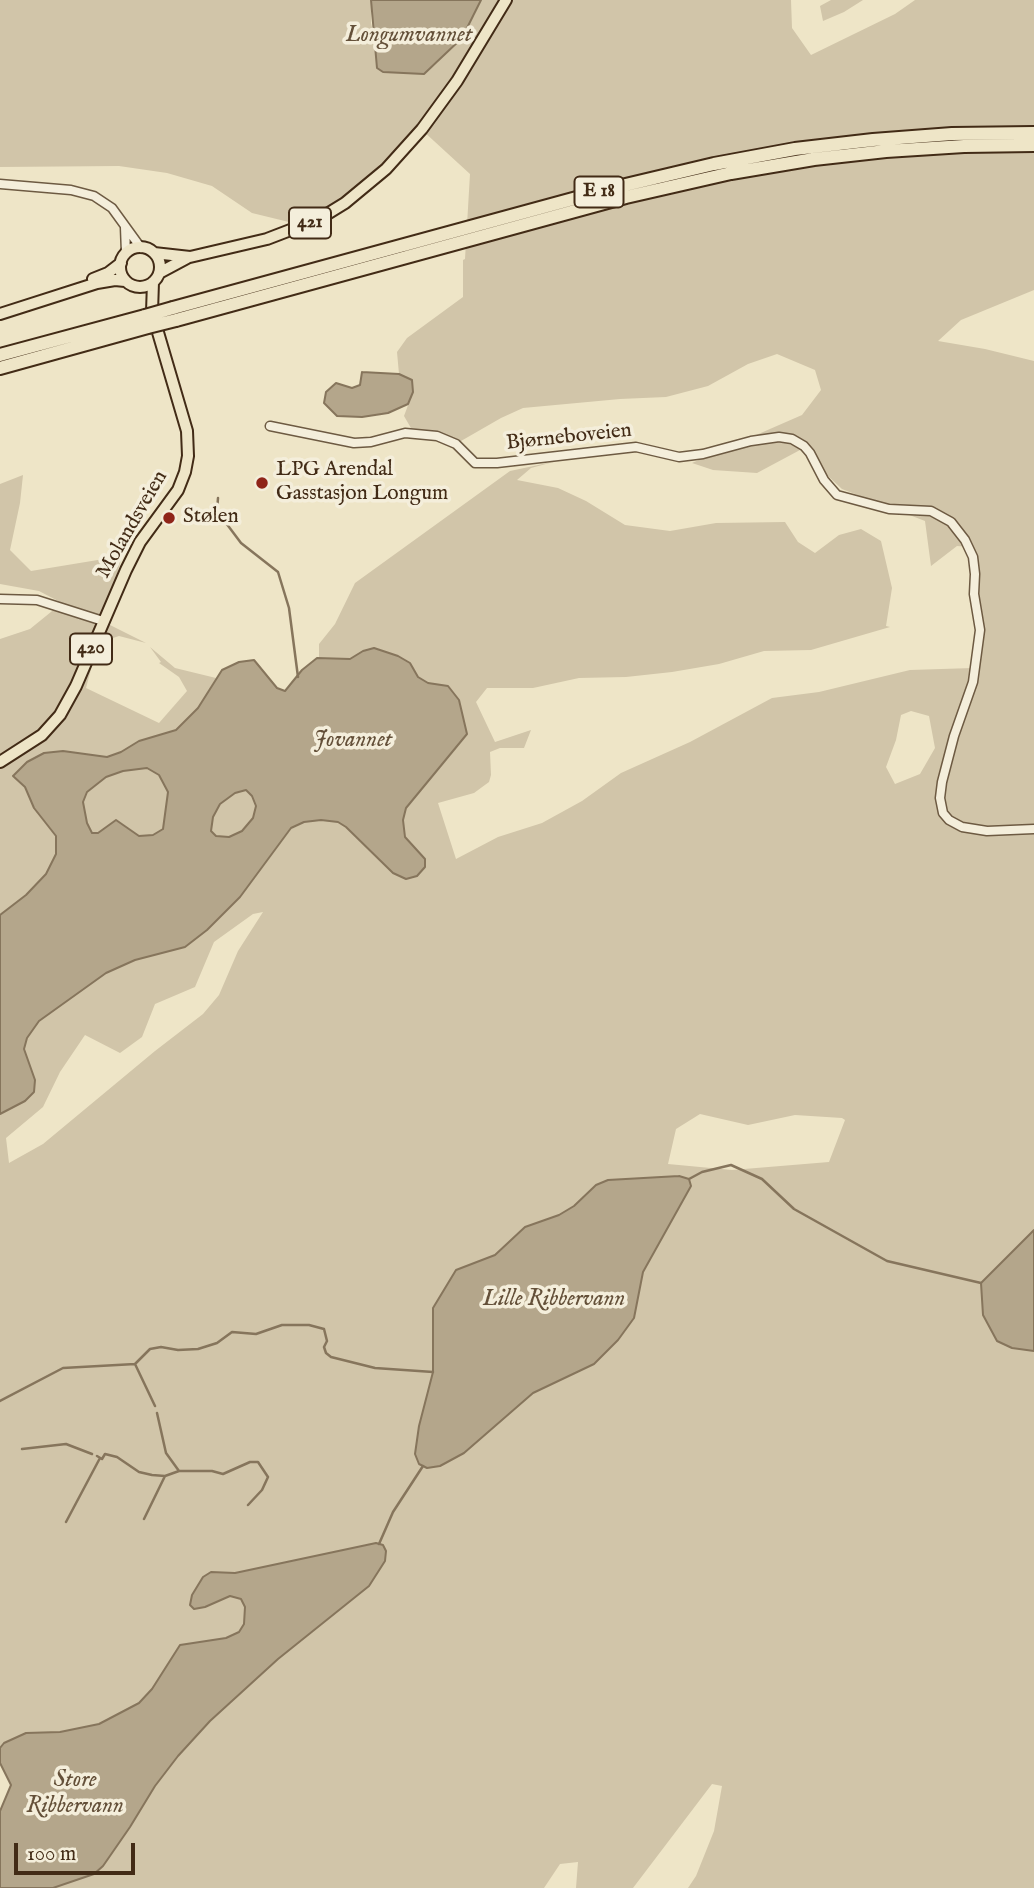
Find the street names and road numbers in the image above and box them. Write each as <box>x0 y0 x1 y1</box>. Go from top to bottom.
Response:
road number: E 18 <box>574 176 624 208</box>
road number: 421 <box>289 208 331 238</box>
street label: Bjørneboveien <box>505 419 633 457</box>
street label: Molandsveien <box>92 466 174 584</box>
road number: 420 <box>70 634 112 664</box>

